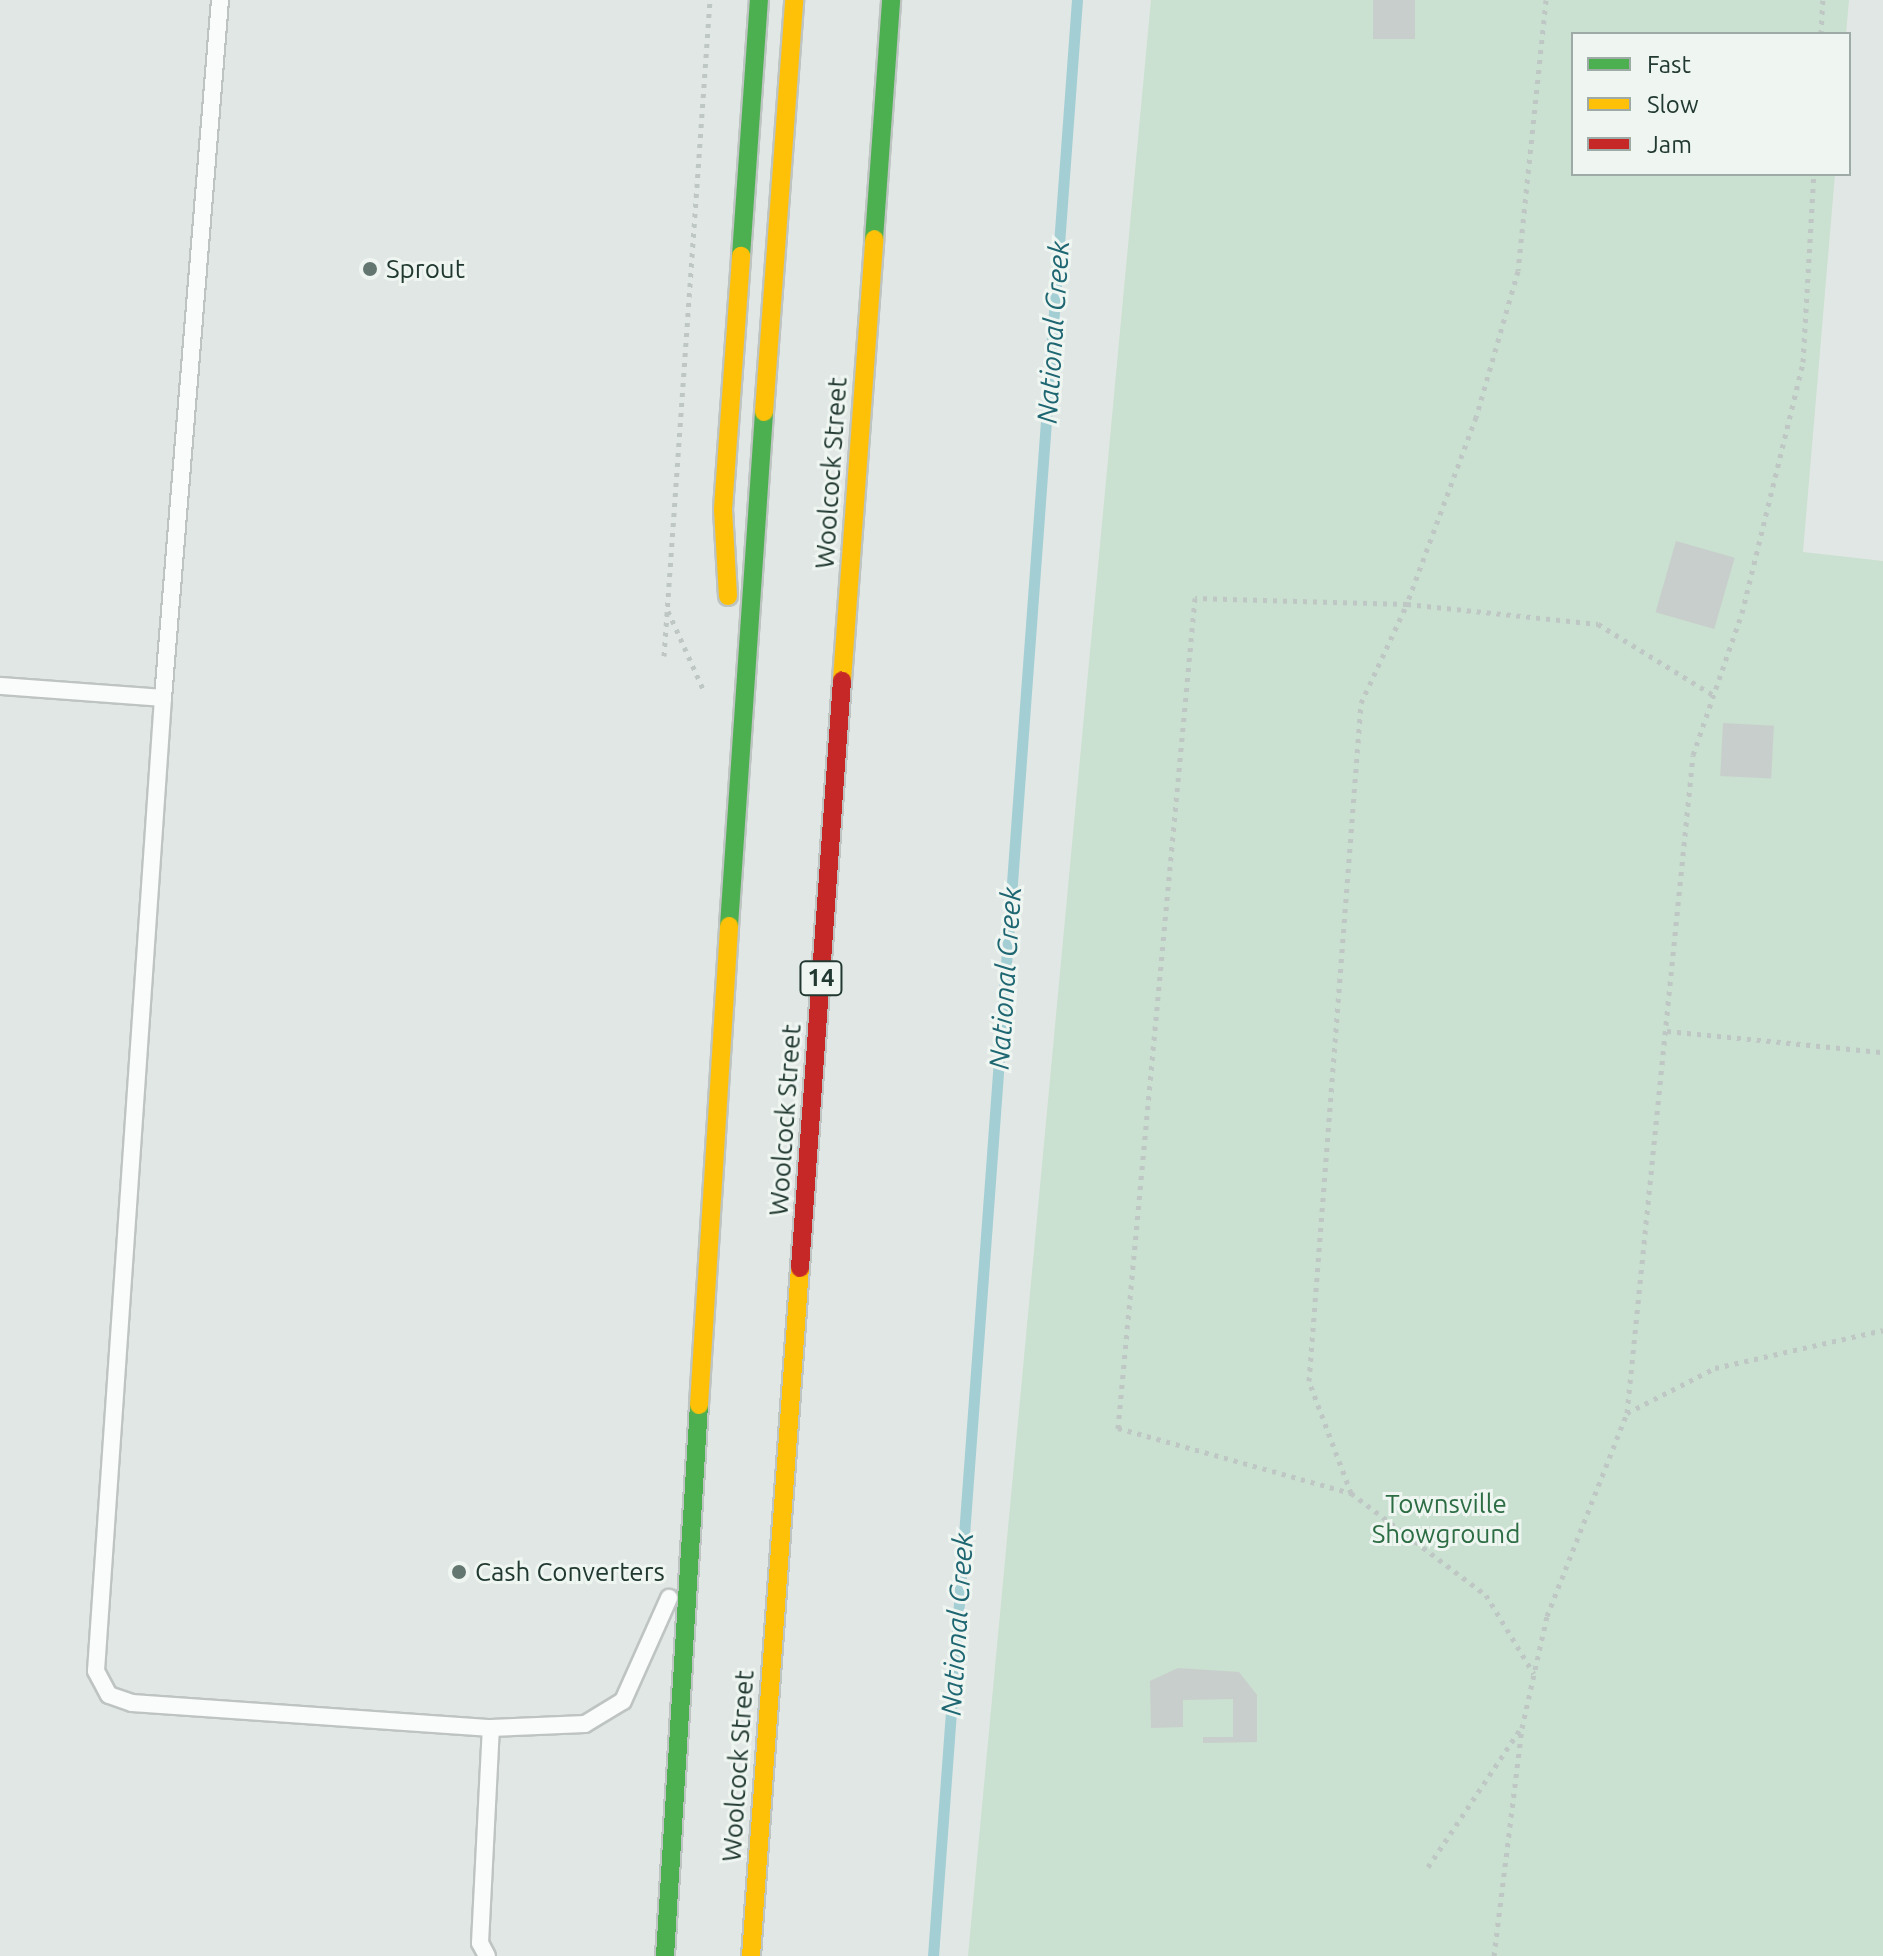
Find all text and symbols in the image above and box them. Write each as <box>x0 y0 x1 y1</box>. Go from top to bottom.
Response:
legend <box>1571 32 1851 176</box>
text: Fast <box>1647 51 1691 78</box>
text: Slow <box>1647 91 1699 118</box>
text: Jam <box>1647 131 1692 158</box>
water label: National Creek <box>1030 239 1076 425</box>
place label: Sprout <box>386 253 465 285</box>
marker: Sprout <box>361 260 379 278</box>
street label: Woolcock Street <box>809 376 853 570</box>
water label: National Creek <box>982 885 1028 1071</box>
road number: 14 <box>799 958 843 998</box>
street label: Woolcock Street <box>763 1023 807 1217</box>
park label: Townsville Showground <box>1372 1488 1520 1550</box>
water label: National Creek <box>934 1531 980 1717</box>
place label: Cash Converters <box>475 1556 665 1588</box>
marker: Cash Converters <box>450 1563 468 1581</box>
street label: Woolcock Street <box>716 1669 760 1863</box>

